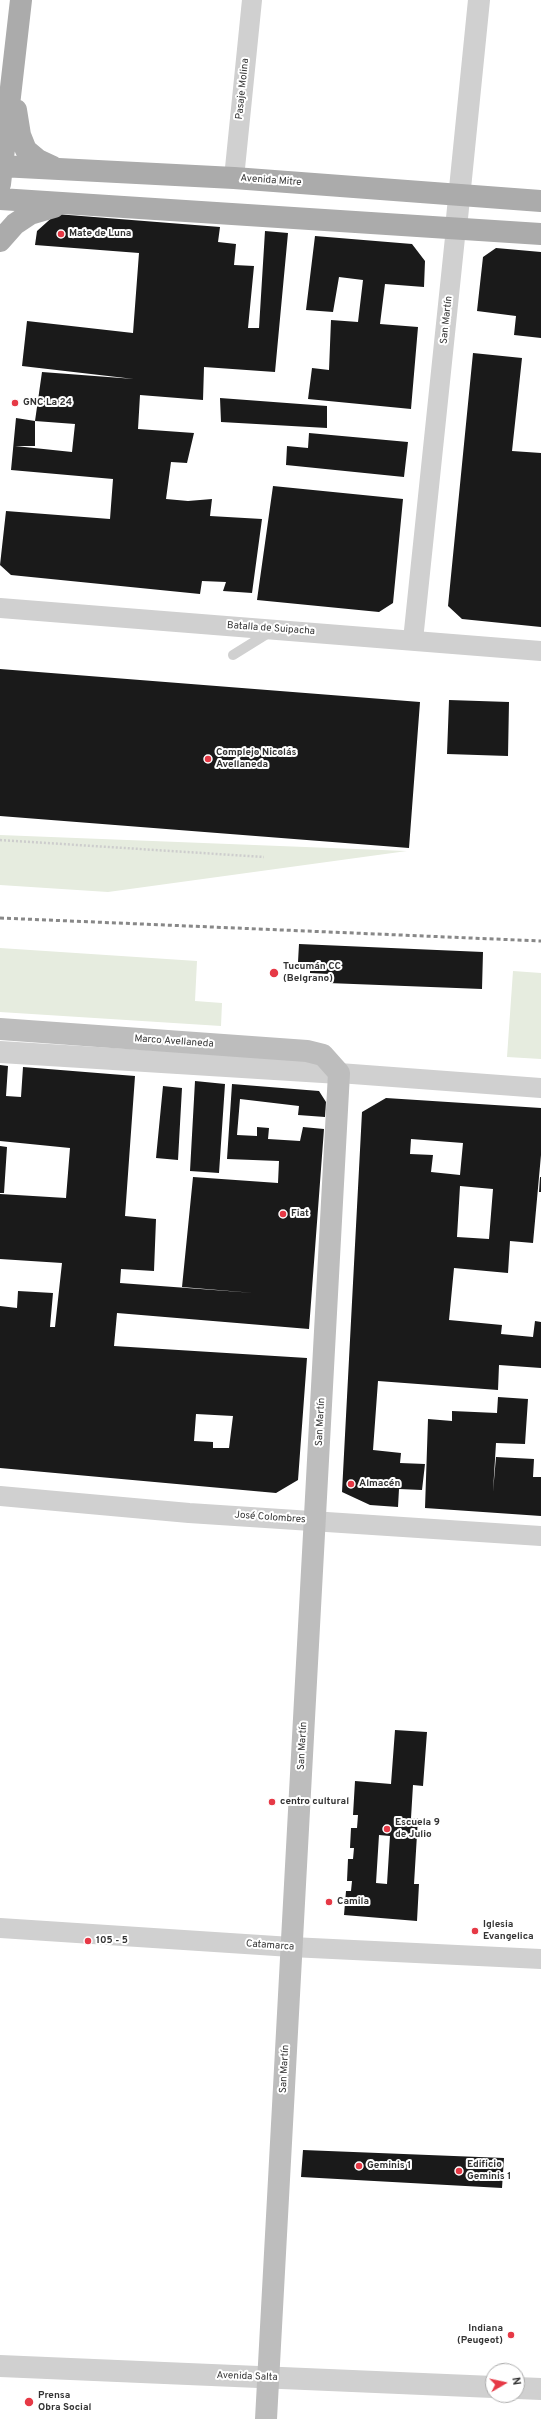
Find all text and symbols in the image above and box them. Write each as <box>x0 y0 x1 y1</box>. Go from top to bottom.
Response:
street label: Pasaje Molina <box>234 58 252 120</box>
street label: Avenida Mitre <box>240 173 302 189</box>
place label: Mate de Luna <box>69 228 131 240</box>
marker: Mate de Luna <box>56 229 66 239</box>
street label: San Martín <box>438 295 456 345</box>
place label: GNC La 24 <box>23 397 72 409</box>
marker: GNC La 24 <box>10 398 20 408</box>
street label: Batalla de Suipacha <box>227 620 315 638</box>
place label: Complejo Nicolás Avellaneda <box>216 747 296 770</box>
marker: Complejo Nicolás Avellaneda <box>203 754 213 764</box>
place label: Tucumán CC (Belgrano) <box>283 961 341 984</box>
marker: Tucumán CC (Belgrano) <box>268 967 280 979</box>
street label: Marco Avellaneda <box>134 1033 214 1051</box>
place label: Fiat <box>291 1208 309 1220</box>
marker: Fiat <box>278 1209 288 1219</box>
street label: San Martín <box>314 1397 328 1447</box>
place label: Almacén <box>359 1478 400 1490</box>
marker: Almacén <box>346 1479 356 1489</box>
street label: José Colombres <box>234 1510 306 1526</box>
street label: San Martín <box>296 1721 310 1771</box>
place label: centro cultural <box>280 1796 349 1808</box>
marker: centro cultural <box>267 1797 277 1807</box>
place label: Escuela 9 de Julio <box>395 1817 440 1840</box>
marker: Escuela 9 de Julio <box>382 1824 392 1834</box>
place label: Camila <box>337 1896 369 1908</box>
marker: Camila <box>324 1897 334 1907</box>
place label: Iglesia Evangelica <box>483 1919 534 1942</box>
marker: Iglesia Evangelica <box>470 1926 480 1936</box>
place label: 105 - 5 <box>96 1935 128 1947</box>
marker: 105 - 5 <box>83 1936 93 1946</box>
street label: Catamarca <box>245 1938 295 1954</box>
street label: San Martín <box>278 2044 292 2094</box>
place label: Edificio Geminis 1 <box>467 2159 511 2182</box>
place label: Geminis 1 <box>367 2160 411 2172</box>
marker: Geminis 1 <box>354 2161 364 2171</box>
marker: Edificio Geminis 1 <box>454 2166 464 2176</box>
place label: Indiana (Peugeot) <box>457 2323 503 2346</box>
marker: Indiana (Peugeot) <box>506 2330 516 2340</box>
north arrow <box>485 2363 525 2403</box>
street label: Avenida Salta <box>216 2370 278 2384</box>
text: N <box>508 2376 523 2386</box>
place label: Prensa Obra Social <box>38 2390 91 2414</box>
marker: Prensa Obra Social <box>23 2396 35 2408</box>

